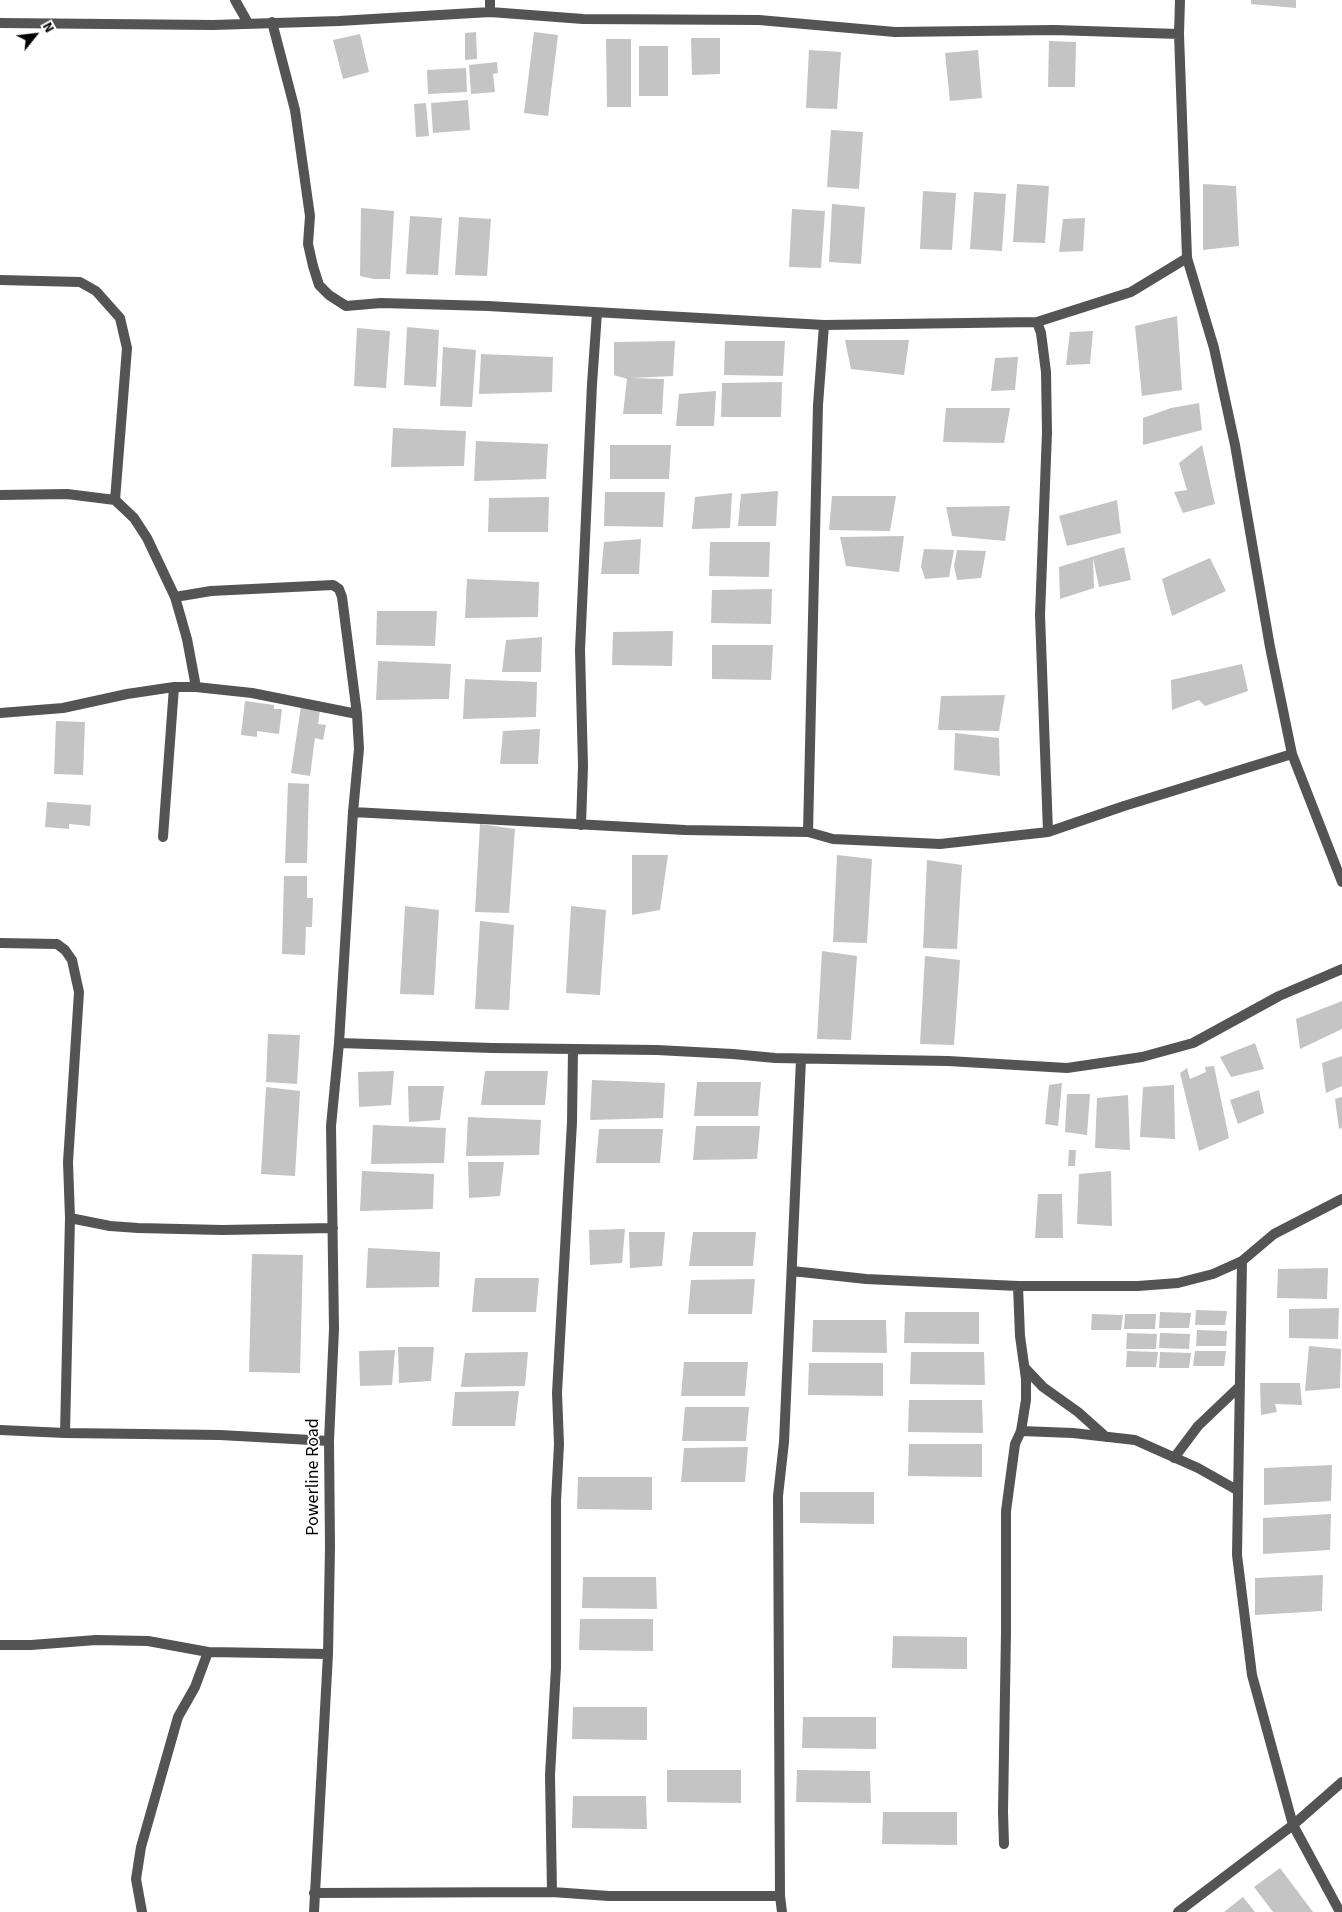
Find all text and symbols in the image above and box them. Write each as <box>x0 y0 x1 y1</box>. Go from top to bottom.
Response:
north arrow <box>10 10 60 60</box>
text: N <box>37 19 59 37</box>
street label: Powerline Road <box>303 1418 325 1536</box>

